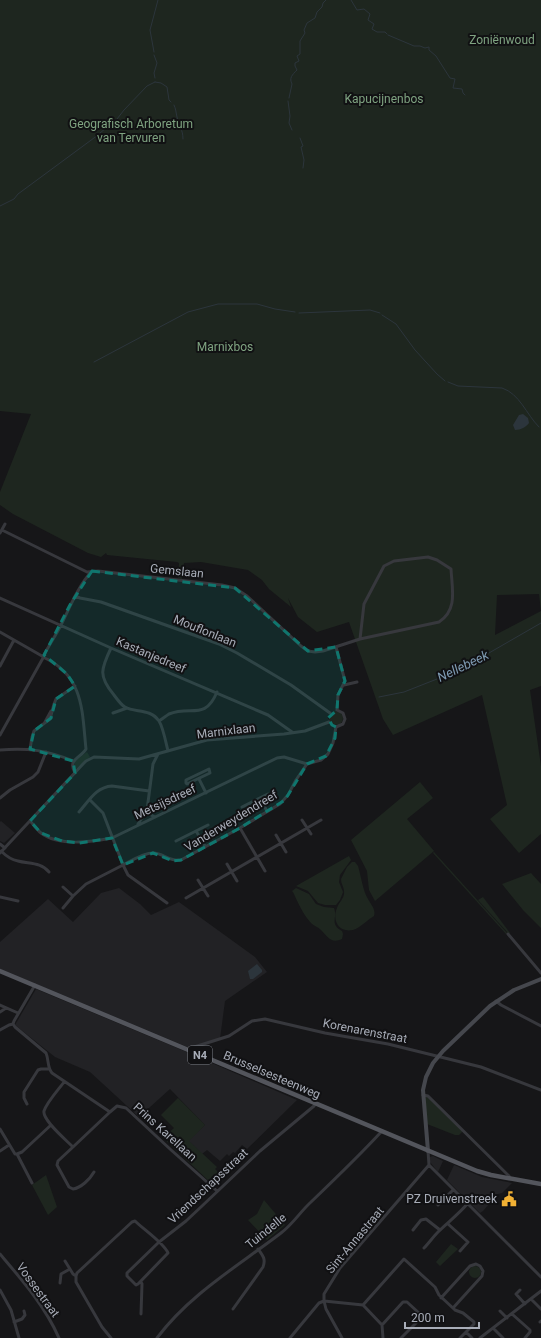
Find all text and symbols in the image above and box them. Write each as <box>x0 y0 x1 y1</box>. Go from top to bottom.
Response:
park label: Zoniënwoud <box>469 33 535 47</box>
park label: Kapucijnenbos <box>345 92 423 106</box>
park label: Geografisch Arboretum van Tervuren <box>69 117 193 145</box>
park label: Marnixbos <box>197 340 253 354</box>
street label: Gemslaan <box>149 561 205 581</box>
street label: Mouflonlaan <box>171 612 239 650</box>
street label: Kastanjedreef <box>114 634 189 676</box>
water label: Nellebeek <box>435 647 492 685</box>
street label: Marnixlaan <box>196 720 256 742</box>
street label: Metsijsdreef <box>132 781 199 822</box>
street label: Vanderweydendreef <box>182 787 281 854</box>
street label: Korenarenstraat <box>322 1016 408 1046</box>
road number: N4 <box>188 1046 212 1064</box>
street label: Brusselsesteenweg <box>221 1048 323 1102</box>
street label: Prins Karellaan <box>130 1100 200 1164</box>
street label: Vriendschapsstraat <box>165 1145 251 1226</box>
public building icon: PZ Druivenstreek <box>500 1190 518 1208</box>
place label: PZ Druivenstreek <box>406 1192 498 1206</box>
street label: Sint-Annastraat <box>323 1204 387 1276</box>
street label: Tuindelle <box>243 1210 289 1252</box>
street label: Vossestraat <box>14 1260 62 1320</box>
scale bar <box>405 1304 479 1330</box>
text: 200 m <box>411 1311 445 1325</box>

